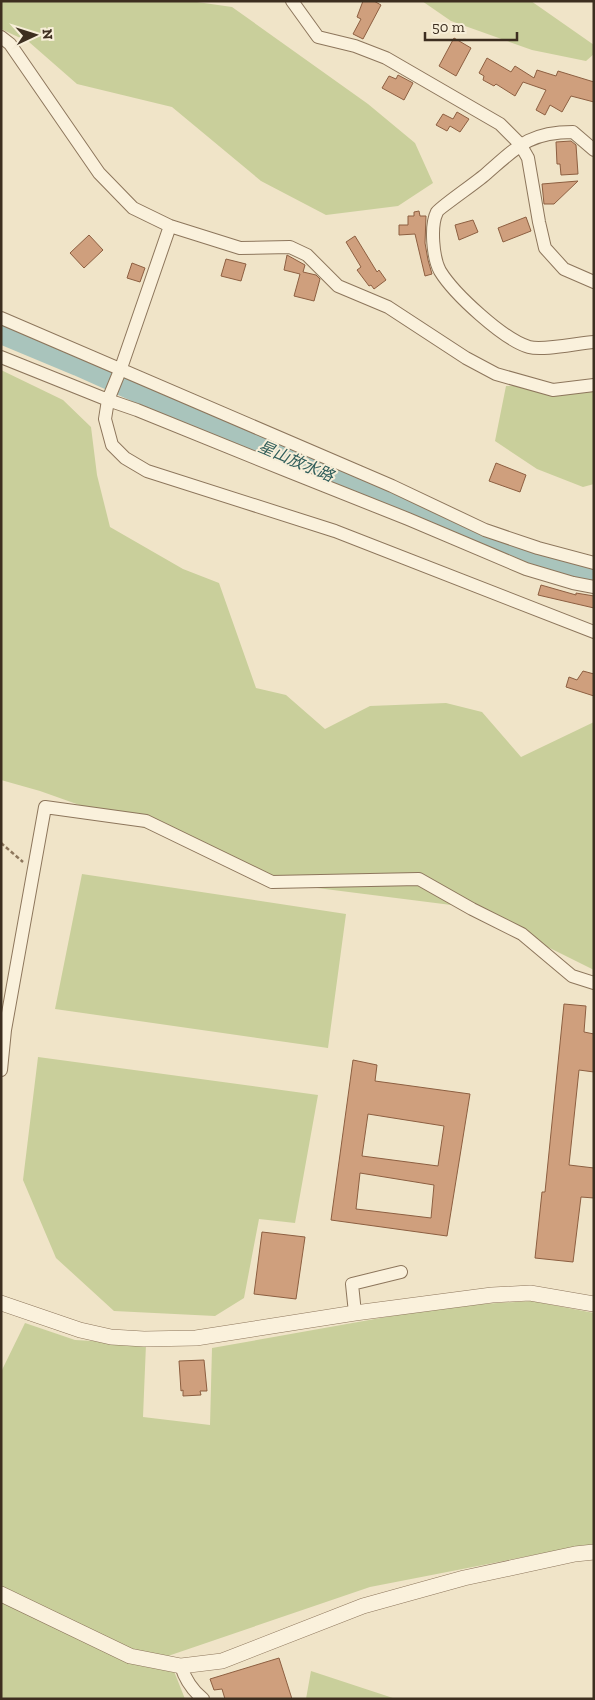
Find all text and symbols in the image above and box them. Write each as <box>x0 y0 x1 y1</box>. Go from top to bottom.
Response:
north arrow <box>10 10 60 60</box>
scale bar <box>425 10 518 42</box>
text: 50 m <box>432 18 465 36</box>
text: N <box>39 28 56 40</box>
water label: 星山放水路 <box>255 437 338 486</box>

